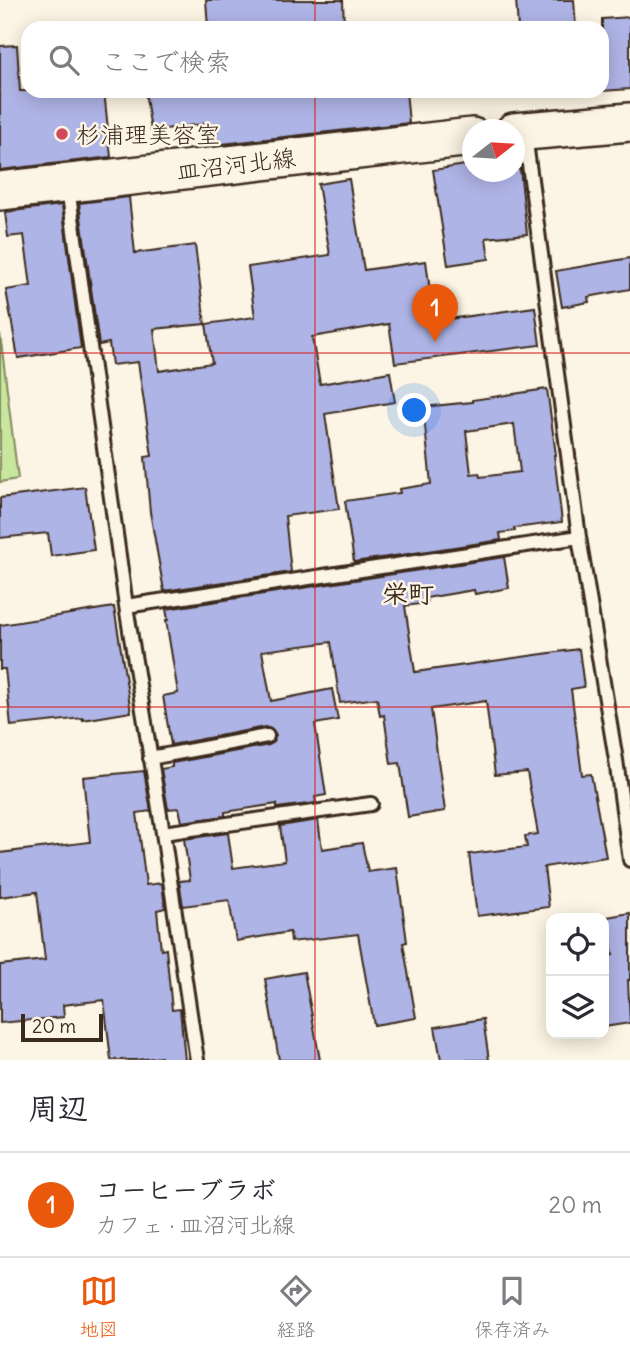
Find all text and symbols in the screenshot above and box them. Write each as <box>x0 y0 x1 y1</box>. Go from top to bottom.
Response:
search box <box>21 21 609 98</box>
icon: search <box>45 41 83 79</box>
text: ここで検索 <box>101 45 231 78</box>
place label: 杉浦理美容室 <box>76 119 220 149</box>
north arrow <box>462 119 525 182</box>
marker: 杉浦理美容室 <box>54 126 70 142</box>
street label: 皿沼河北線 <box>175 142 297 186</box>
pin: 1 <box>412 284 458 342</box>
your location <box>397 393 431 427</box>
district label: 栄町 <box>382 577 434 610</box>
map controls <box>546 913 609 1039</box>
button: locate <box>546 913 609 976</box>
button: layers <box>546 976 609 1039</box>
scale bar <box>21 1011 103 1043</box>
text: 20 m <box>32 1014 76 1038</box>
text: 周辺 <box>28 1089 88 1127</box>
text: コーヒーブラボ <box>95 1173 276 1206</box>
text: 1 <box>46 1190 56 1219</box>
text: 20 m <box>549 1190 602 1219</box>
text: カフェ · 皿沼河北線 <box>95 1210 295 1239</box>
tab: 地図 <box>80 1272 118 1341</box>
tab: 経路 <box>277 1272 315 1341</box>
tab: 保存済み <box>474 1272 550 1341</box>

